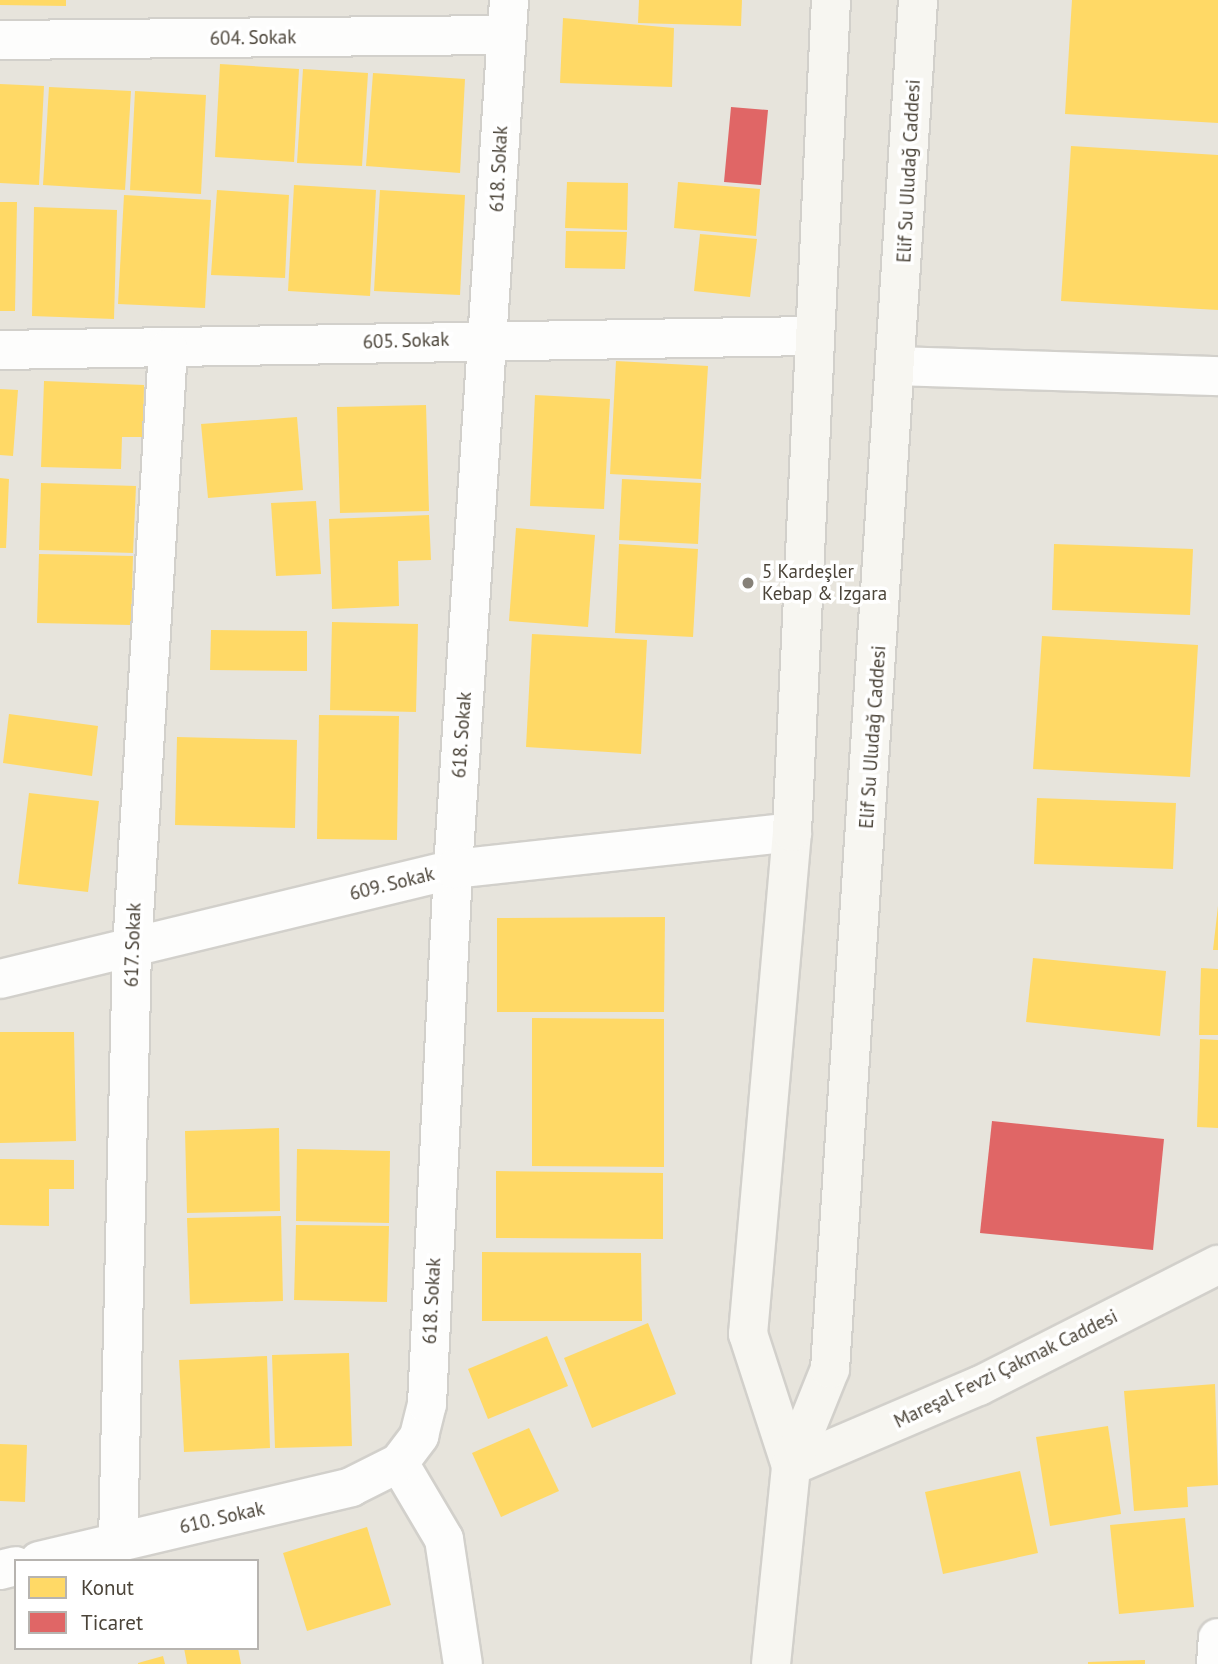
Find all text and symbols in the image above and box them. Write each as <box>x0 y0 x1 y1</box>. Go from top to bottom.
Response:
street label: 604. Sokak <box>209 26 297 50</box>
street label: Elif Su Uludağ Caddesi <box>893 79 925 263</box>
street label: 618. Sokak <box>485 124 513 214</box>
street label: 605. Sokak <box>362 328 450 354</box>
place label: 5 Kardeşler Kebap & Izgara <box>762 561 887 605</box>
marker: 5 Kardeşler Kebap & Izgara <box>740 575 756 591</box>
street label: Elif Su Uludağ Caddesi <box>855 645 891 829</box>
street label: 618. Sokak <box>448 690 476 780</box>
street label: 609. Sokak <box>346 862 438 906</box>
street label: 617. Sokak <box>120 902 146 988</box>
street label: 618. Sokak <box>418 1256 446 1346</box>
street label: Mareşal Fevzi Çakmak Caddesi <box>890 1305 1122 1433</box>
street label: 610. Sokak <box>177 1497 267 1539</box>
legend <box>14 1559 259 1650</box>
text: Konut <box>81 1574 134 1601</box>
text: Ticaret <box>81 1609 143 1636</box>

